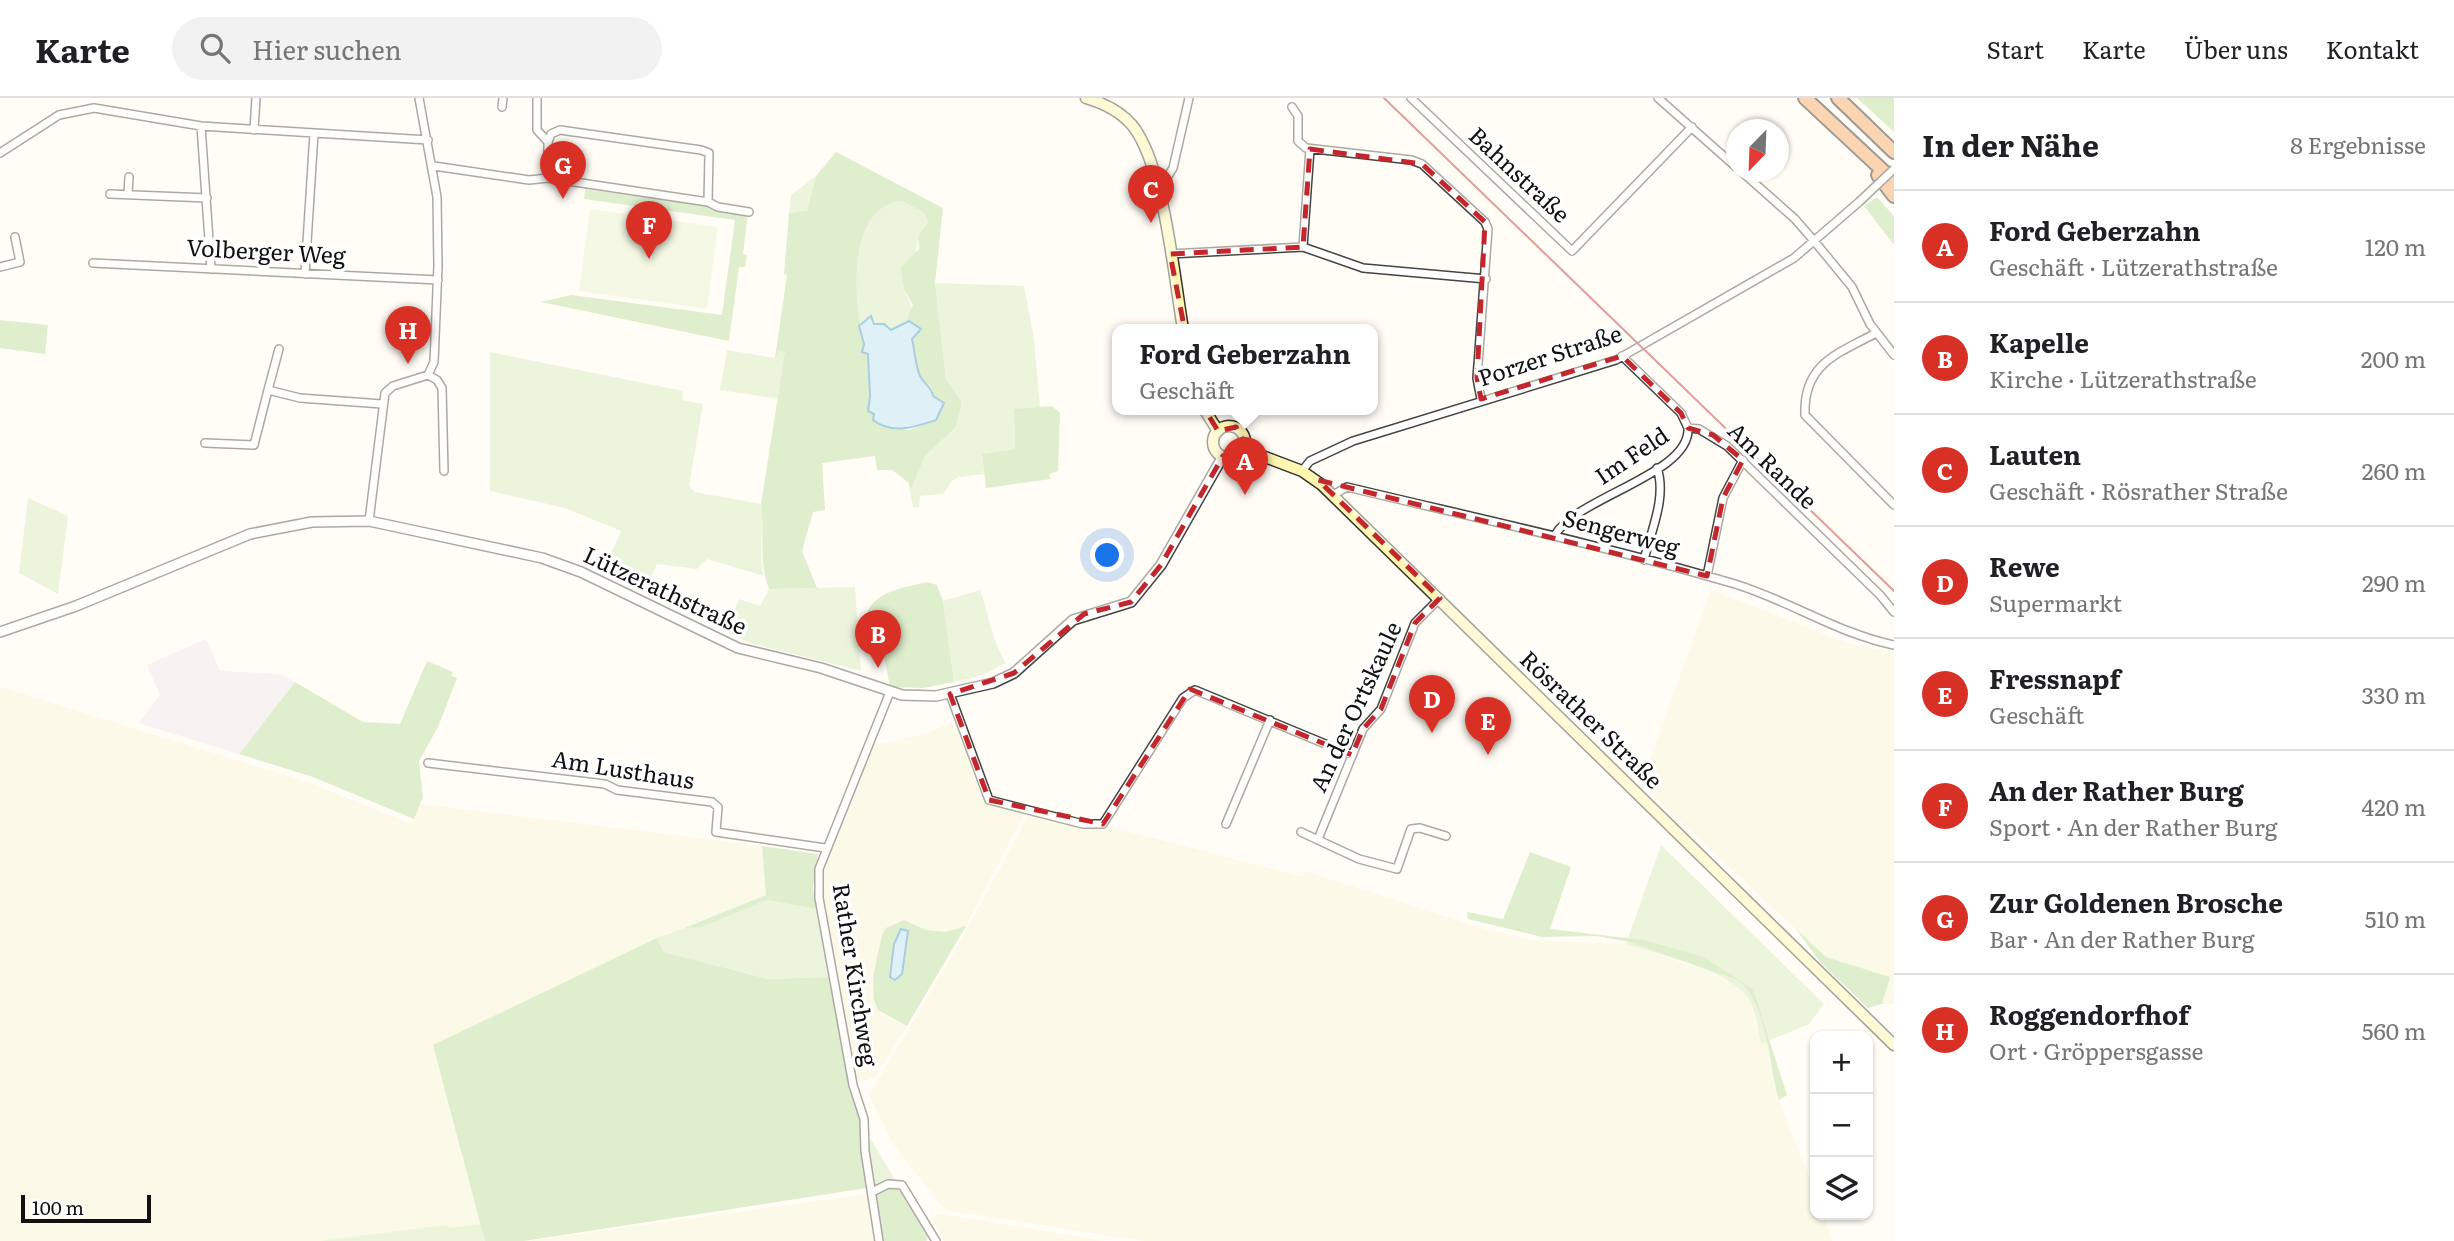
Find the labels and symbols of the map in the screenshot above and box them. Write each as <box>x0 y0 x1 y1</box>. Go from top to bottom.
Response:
street label: Bahnstraße <box>1462 118 1579 229</box>
north arrow <box>1726 119 1789 182</box>
pin: G <box>540 141 586 199</box>
pin: C <box>1128 165 1174 223</box>
pin: F <box>626 201 672 259</box>
street label: Volberger Weg <box>186 229 347 271</box>
pin: H <box>385 306 431 364</box>
street label: Porzer Straße <box>1473 315 1626 393</box>
street label: Am Rande <box>1721 413 1826 516</box>
street label: Im Feld <box>1587 417 1675 492</box>
pin: A <box>1222 437 1268 495</box>
street label: Sengerweg <box>1559 499 1684 563</box>
street label: Lützerathstraße <box>578 536 753 642</box>
your location <box>1090 538 1124 572</box>
pin: B <box>855 610 901 668</box>
street label: An der Ortskaule <box>1300 615 1409 797</box>
street label: Rösrather Straße <box>1513 641 1671 796</box>
pin: D <box>1409 675 1455 733</box>
pin: E <box>1465 697 1511 755</box>
street label: Am Lusthaus <box>550 740 697 796</box>
street label: Rather Kirchweg <box>826 881 888 1069</box>
scale bar <box>21 1192 150 1224</box>

